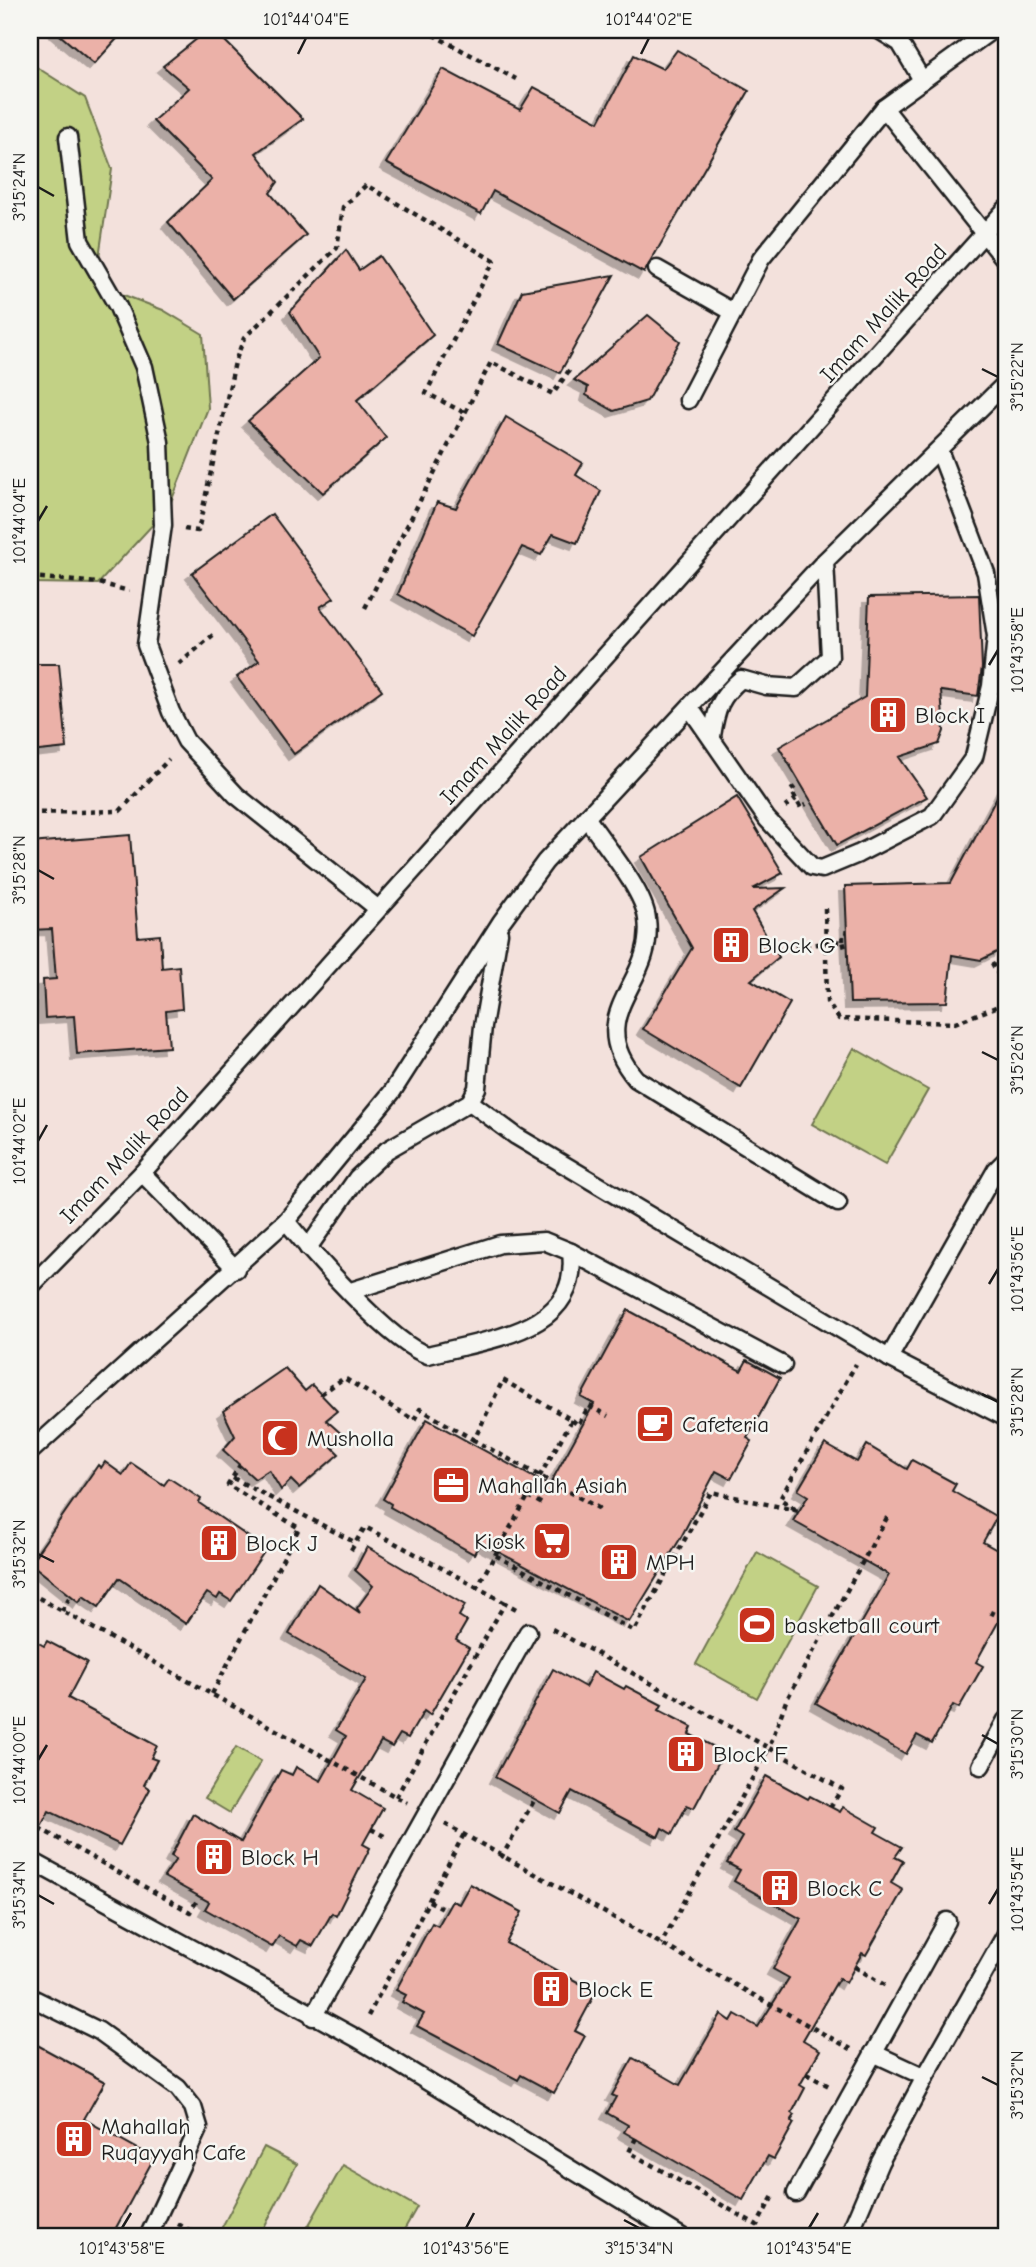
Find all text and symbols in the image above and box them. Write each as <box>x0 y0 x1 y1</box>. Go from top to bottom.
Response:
text: 101°44'04"E <box>263 9 349 30</box>
text: 101°44'02"E <box>606 9 693 30</box>
text: 3°15'24"N <box>9 153 30 221</box>
street label: Imam Malik Road <box>814 239 952 388</box>
text: 3°15'22"N <box>1007 342 1028 412</box>
text: 101°44'04"E <box>9 478 30 564</box>
text: 101°43'58"E <box>1007 607 1028 693</box>
street label: Imam Malik Road <box>434 661 572 810</box>
building icon: Block I <box>867 694 909 736</box>
place label: Block I <box>915 702 985 729</box>
text: 3°15'28"N <box>9 835 30 905</box>
building icon: Block G <box>710 924 752 966</box>
place label: Block G <box>758 932 836 959</box>
text: 3°15'26"N <box>1007 1025 1028 1095</box>
street label: Imam Malik Road <box>54 1082 194 1229</box>
text: 101°44'02"E <box>9 1097 30 1184</box>
text: 101°43'56"E <box>1007 1226 1028 1312</box>
text: 3°15'28"N <box>1007 1367 1028 1437</box>
cafe icon: Cafeteria <box>634 1403 676 1445</box>
place label: Cafeteria <box>682 1411 769 1438</box>
mosque icon: Musholla <box>259 1417 301 1459</box>
place label: Musholla <box>307 1425 394 1452</box>
office icon: Mahallah Asiah <box>430 1464 472 1506</box>
place label: Mahallah Asiah <box>478 1472 628 1499</box>
text: 3°15'32"N <box>9 1519 30 1589</box>
supermarket icon: Kiosk <box>531 1520 573 1562</box>
building icon: Block J <box>198 1522 240 1564</box>
place label: Kiosk <box>474 1528 525 1555</box>
place label: Block J <box>246 1530 318 1557</box>
building icon: MPH <box>598 1541 640 1583</box>
place label: MPH <box>646 1549 695 1576</box>
sports icon: basketball court <box>736 1604 778 1646</box>
place label: basketball court <box>784 1612 941 1639</box>
text: 3°15'30"N <box>1007 1709 1028 1779</box>
text: 101°44'00"E <box>9 1716 30 1804</box>
building icon: Block F <box>665 1733 707 1775</box>
place label: Block F <box>713 1741 788 1768</box>
building icon: Block H <box>193 1836 235 1878</box>
place label: Block H <box>241 1844 319 1871</box>
text: 101°43'54"E <box>1007 1846 1028 1932</box>
text: 3°15'34"N <box>9 1861 30 1929</box>
building icon: Block C <box>759 1867 801 1909</box>
place label: Block C <box>807 1875 883 1902</box>
building icon: Block E <box>530 1968 572 2010</box>
place label: Block E <box>578 1976 653 2003</box>
text: 3°15'32"N <box>1007 2050 1028 2120</box>
place label: Mahallah Ruqayyah Cafe <box>101 2113 246 2166</box>
building icon: Mahallah Ruqayyah Cafe <box>53 2118 95 2160</box>
text: 101°43'58"E <box>79 2238 165 2259</box>
text: 101°43'56"E <box>423 2238 509 2259</box>
text: 3°15'34"N <box>605 2238 673 2259</box>
text: 101°43'54"E <box>766 2238 852 2259</box>

